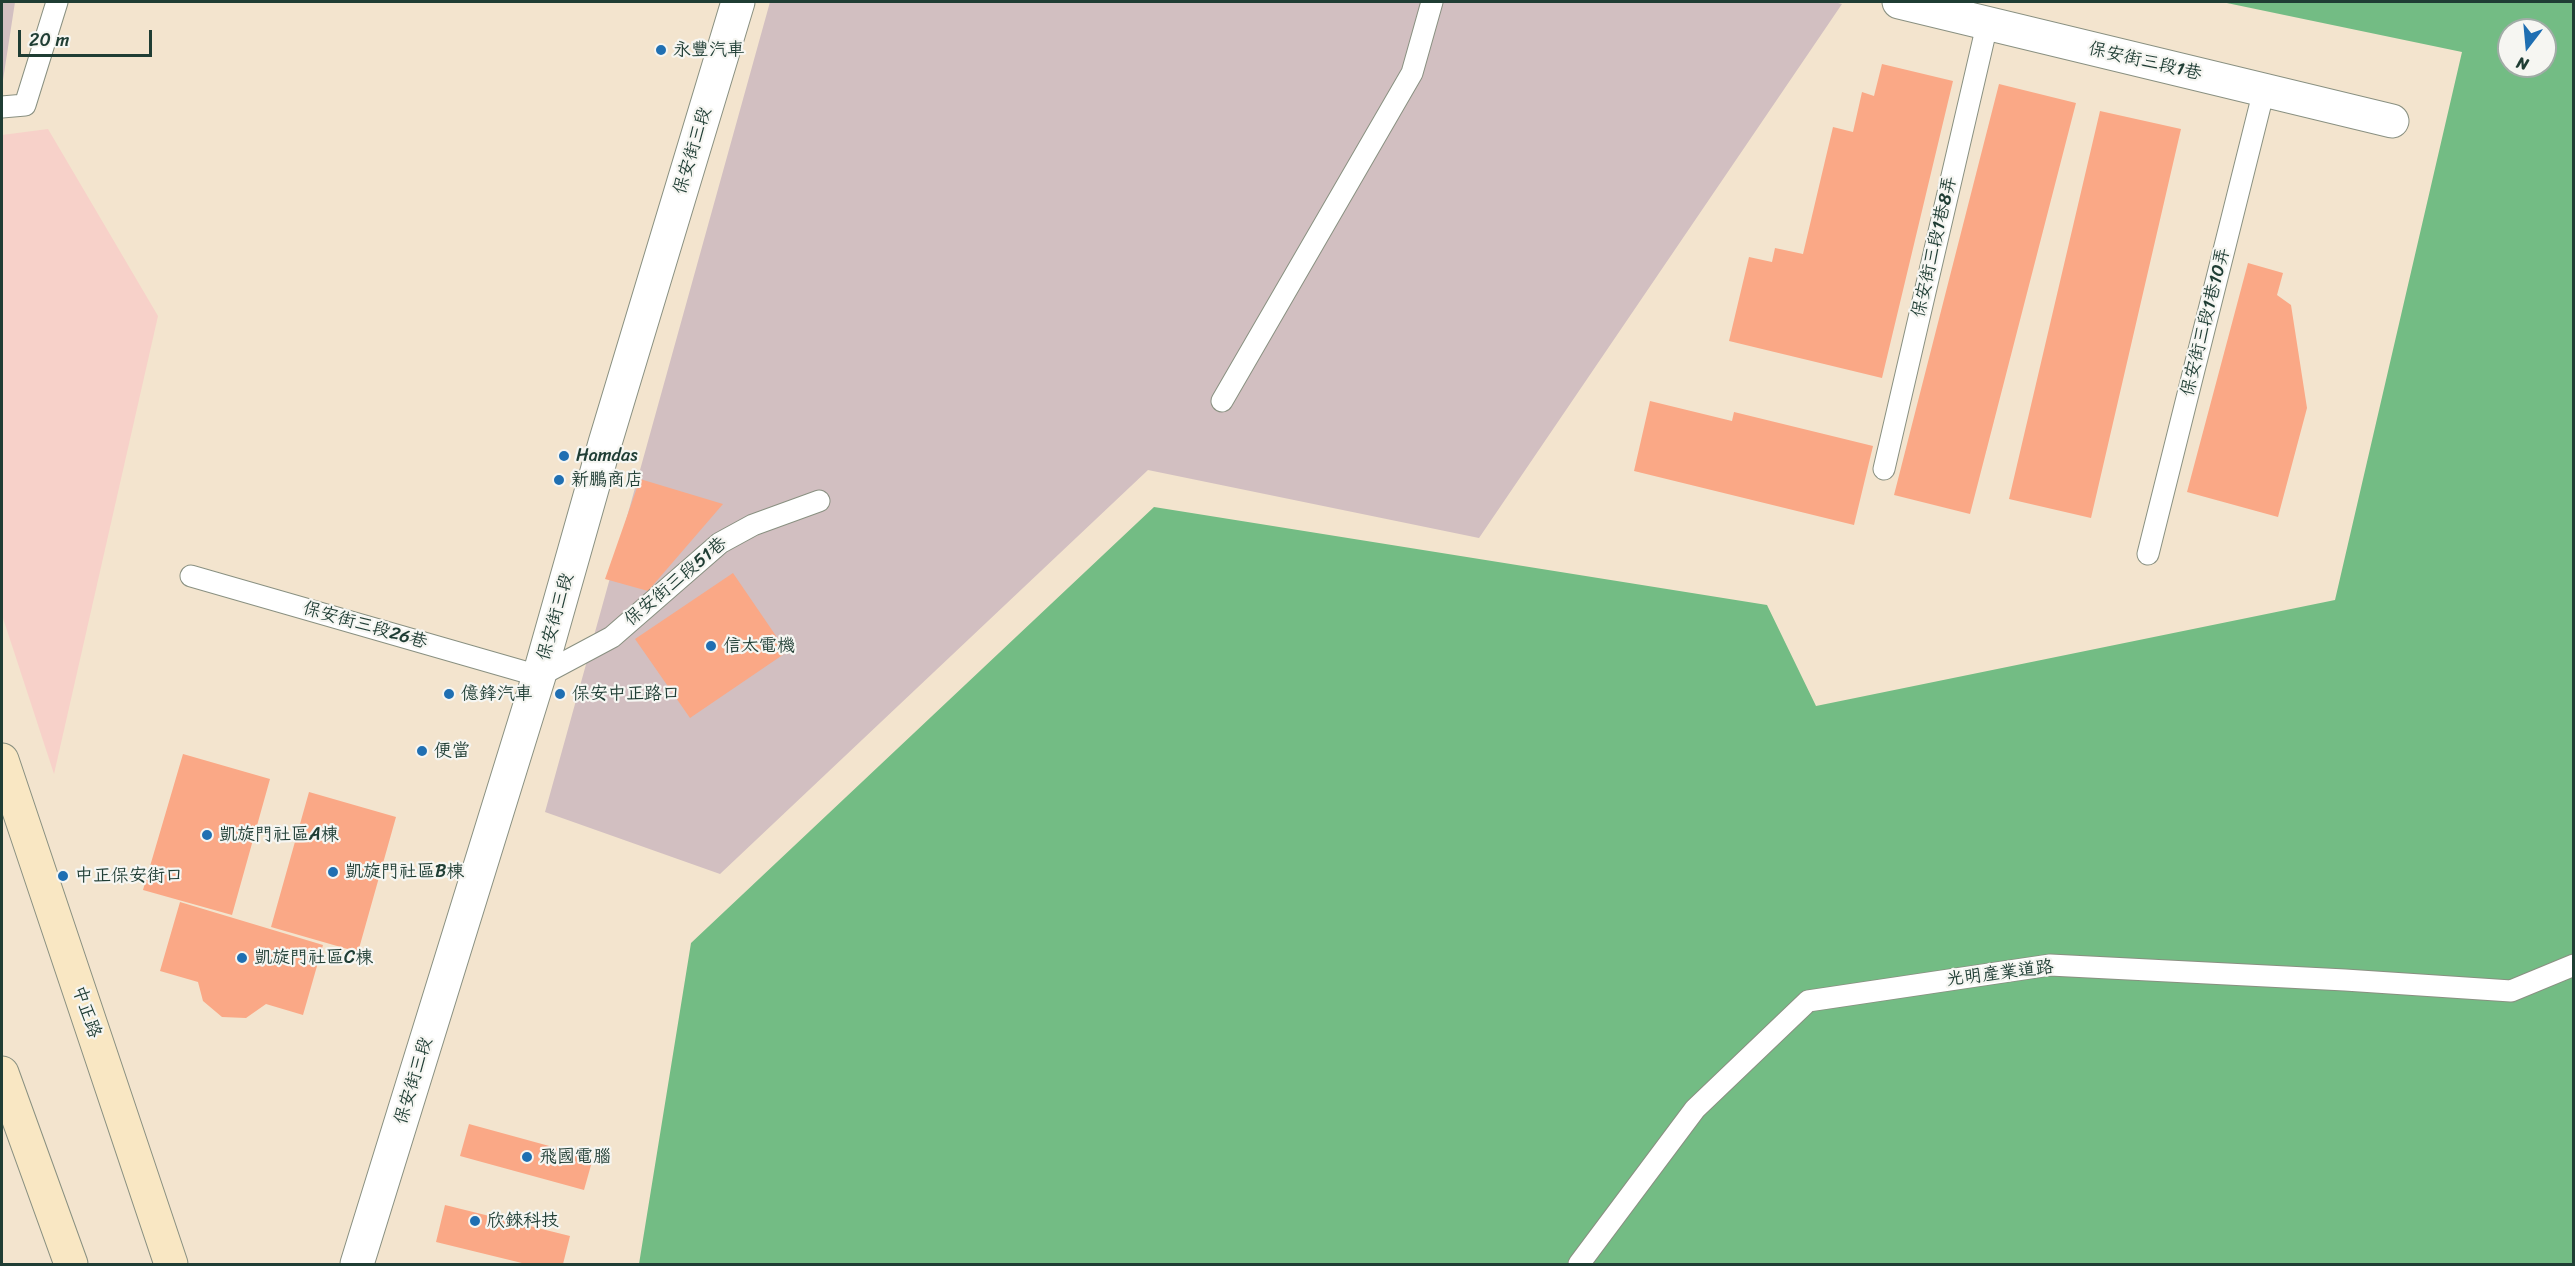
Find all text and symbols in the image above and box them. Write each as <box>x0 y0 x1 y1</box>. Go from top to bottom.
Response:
scale bar <box>21 18 154 56</box>
north arrow <box>2497 18 2557 78</box>
text: 20 m <box>29 24 69 56</box>
street label: 保安街三段1巷 <box>2086 38 2204 86</box>
place label: 永豐汽車 <box>673 39 745 61</box>
marker: 永豐汽車 <box>654 43 668 57</box>
text: N <box>2513 48 2532 79</box>
street label: 保安街三段 <box>670 105 716 197</box>
street label: 保安街三段1巷8弄 <box>1908 174 1962 320</box>
street label: 保安街三段1巷10弄 <box>2177 245 2235 399</box>
place label: Hamdas <box>576 445 638 467</box>
marker: Hamdas <box>557 449 571 463</box>
place label: 新鵬商店 <box>571 469 643 491</box>
marker: 新鵬商店 <box>552 473 566 487</box>
street label: 保安街三段51巷 <box>621 533 731 631</box>
street label: 保安街三段 <box>533 571 579 663</box>
street label: 保安街三段26巷 <box>300 598 430 654</box>
place label: 信太電機 <box>723 635 795 657</box>
marker: 信太電機 <box>704 639 718 653</box>
place label: 億鋒汽車 <box>461 683 533 705</box>
place label: 保安中正路口 <box>572 683 680 705</box>
marker: 億鋒汽車 <box>442 687 456 701</box>
marker: 保安中正路口 <box>553 687 567 701</box>
place label: 便當 <box>434 740 470 762</box>
marker: 便當 <box>415 744 429 758</box>
place label: 凱旋門社區A棟 <box>219 824 339 846</box>
marker: 凱旋門社區A棟 <box>200 828 214 842</box>
place label: 凱旋門社區B棟 <box>345 861 464 883</box>
place label: 中正保安街口 <box>75 865 183 887</box>
marker: 凱旋門社區B棟 <box>326 865 340 879</box>
marker: 中正保安街口 <box>56 869 70 883</box>
place label: 凱旋門社區C棟 <box>254 947 373 969</box>
marker: 凱旋門社區C棟 <box>235 951 249 965</box>
street label: 光明產業道路 <box>1945 957 2055 991</box>
street label: 中正路 <box>67 983 105 1041</box>
street label: 保安街三段 <box>391 1035 437 1127</box>
place label: 飛國電腦 <box>539 1146 611 1168</box>
marker: 飛國電腦 <box>520 1150 534 1164</box>
place label: 欣錸科技 <box>487 1210 559 1232</box>
marker: 欣錸科技 <box>468 1214 482 1228</box>

